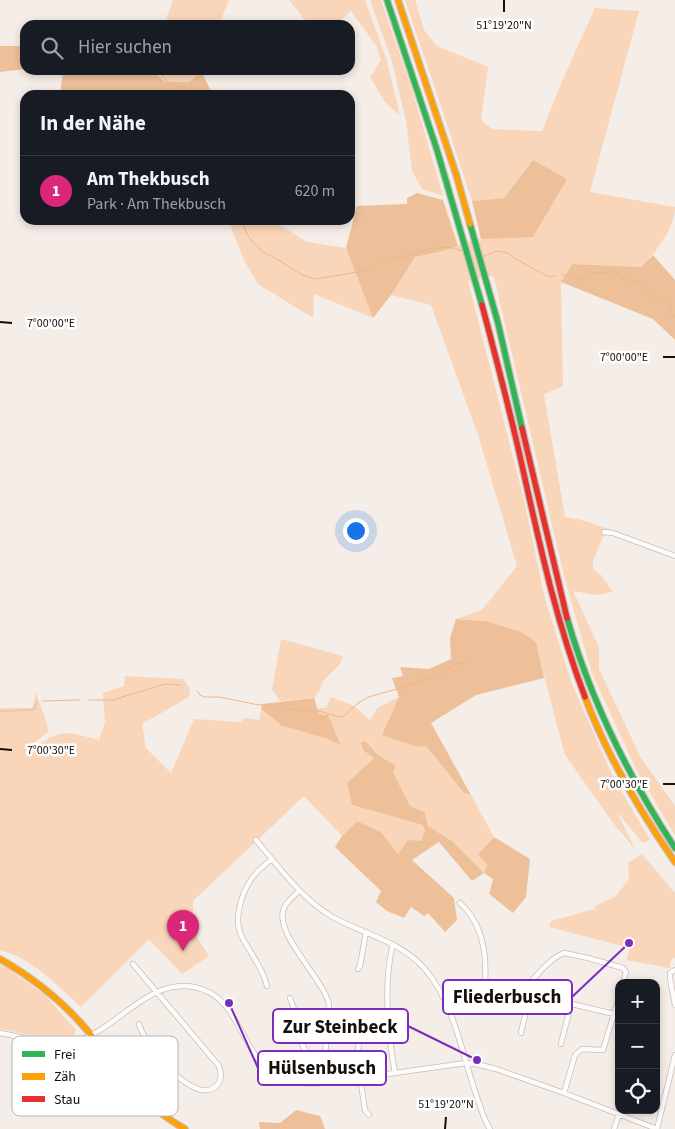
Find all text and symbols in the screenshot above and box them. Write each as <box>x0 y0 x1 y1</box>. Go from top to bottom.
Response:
text: 51°19'20"N <box>476 17 532 34</box>
search box <box>20 20 355 75</box>
icon: search <box>38 34 66 62</box>
text: Hier suchen <box>78 34 172 61</box>
text: In der Nähe <box>40 108 146 138</box>
text: Am Thekbusch <box>87 166 209 193</box>
text: 1 <box>52 180 60 202</box>
text: 620 m <box>295 180 335 202</box>
text: Park · Am Thekbusch <box>87 193 226 215</box>
text: 7°00'00"E <box>27 315 75 332</box>
text: 7°00'00"E <box>600 349 648 366</box>
your location <box>343 518 369 544</box>
text: 7°00'30"E <box>27 742 75 759</box>
text: 7°00'30"E <box>600 776 648 793</box>
pin: 1 <box>167 910 199 951</box>
map controls <box>615 979 660 1114</box>
button: + <box>615 979 660 1024</box>
callout: Fliederbusch <box>443 980 572 1014</box>
text: Fliederbusch <box>453 984 561 1011</box>
callout: Zur Steinbeck <box>273 1009 408 1043</box>
text: Zur Steinbeck <box>282 1014 398 1041</box>
button: − <box>615 1024 660 1069</box>
legend <box>12 1036 178 1116</box>
text: Frei <box>54 1045 76 1065</box>
callout: Hülsenbusch <box>258 1051 386 1085</box>
text: Hülsenbusch <box>268 1055 376 1082</box>
text: Zäh <box>54 1067 76 1087</box>
button: locate <box>615 1069 660 1114</box>
text: Stau <box>54 1090 80 1110</box>
text: 51°19'20"N <box>418 1096 474 1113</box>

